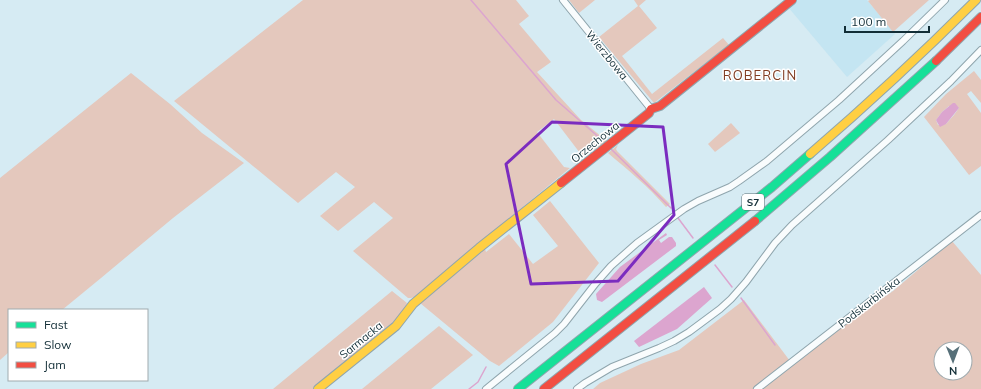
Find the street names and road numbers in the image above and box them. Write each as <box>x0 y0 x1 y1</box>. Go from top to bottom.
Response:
street label: Wierzbowa <box>583 28 631 82</box>
street label: Orzechowa <box>568 118 622 166</box>
road number: S7 <box>742 194 764 210</box>
street label: Podskarbińska <box>835 273 903 331</box>
street label: Sarmacka <box>337 318 385 362</box>

